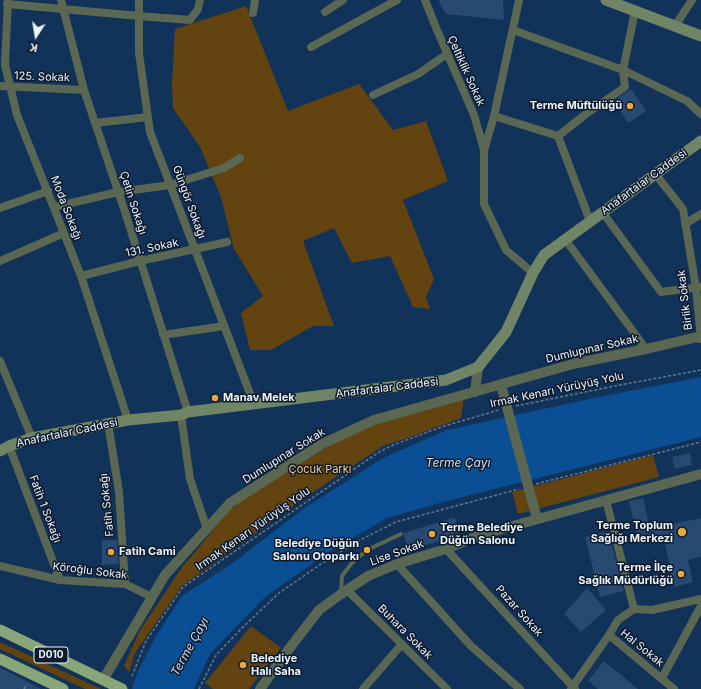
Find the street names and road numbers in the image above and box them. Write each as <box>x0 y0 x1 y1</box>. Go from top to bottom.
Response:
street label: Çeltiklik Sokak <box>445 34 487 108</box>
street label: 125. Sokak <box>14 69 70 85</box>
street label: Anafartalar Caddesi <box>598 146 690 218</box>
street label: Güngör Sokağı <box>170 164 208 240</box>
street label: Çetin Sokağı <box>117 170 149 236</box>
street label: Moda Sokağı <box>48 174 84 242</box>
street label: 131. Sokak <box>124 236 180 260</box>
street label: Birlik Sokak <box>675 269 695 331</box>
street label: Dumlupınar Sokak <box>544 332 640 366</box>
street label: Irmak Kenarı Yürüyüş Yolu <box>489 369 625 411</box>
street label: Anafartalar Caddesi <box>335 375 439 401</box>
street label: Anafartalar Caddesi <box>15 416 119 450</box>
street label: Dumlupınar Sokak <box>240 425 328 487</box>
street label: Fatih 1 Sokağı <box>26 473 64 545</box>
street label: Fatih Sokağı <box>97 473 117 537</box>
street label: Irmak Kenarı Yürüyüş Yolu <box>193 484 313 574</box>
street label: Lise Sokak <box>368 537 426 569</box>
street label: Köroğlu Sokak <box>52 560 128 582</box>
street label: Pazar Sokak <box>492 583 546 639</box>
street label: Buhara Sokak <box>375 602 435 662</box>
street label: Hal Sokak <box>618 627 666 669</box>
road number: D010 <box>34 647 68 663</box>

